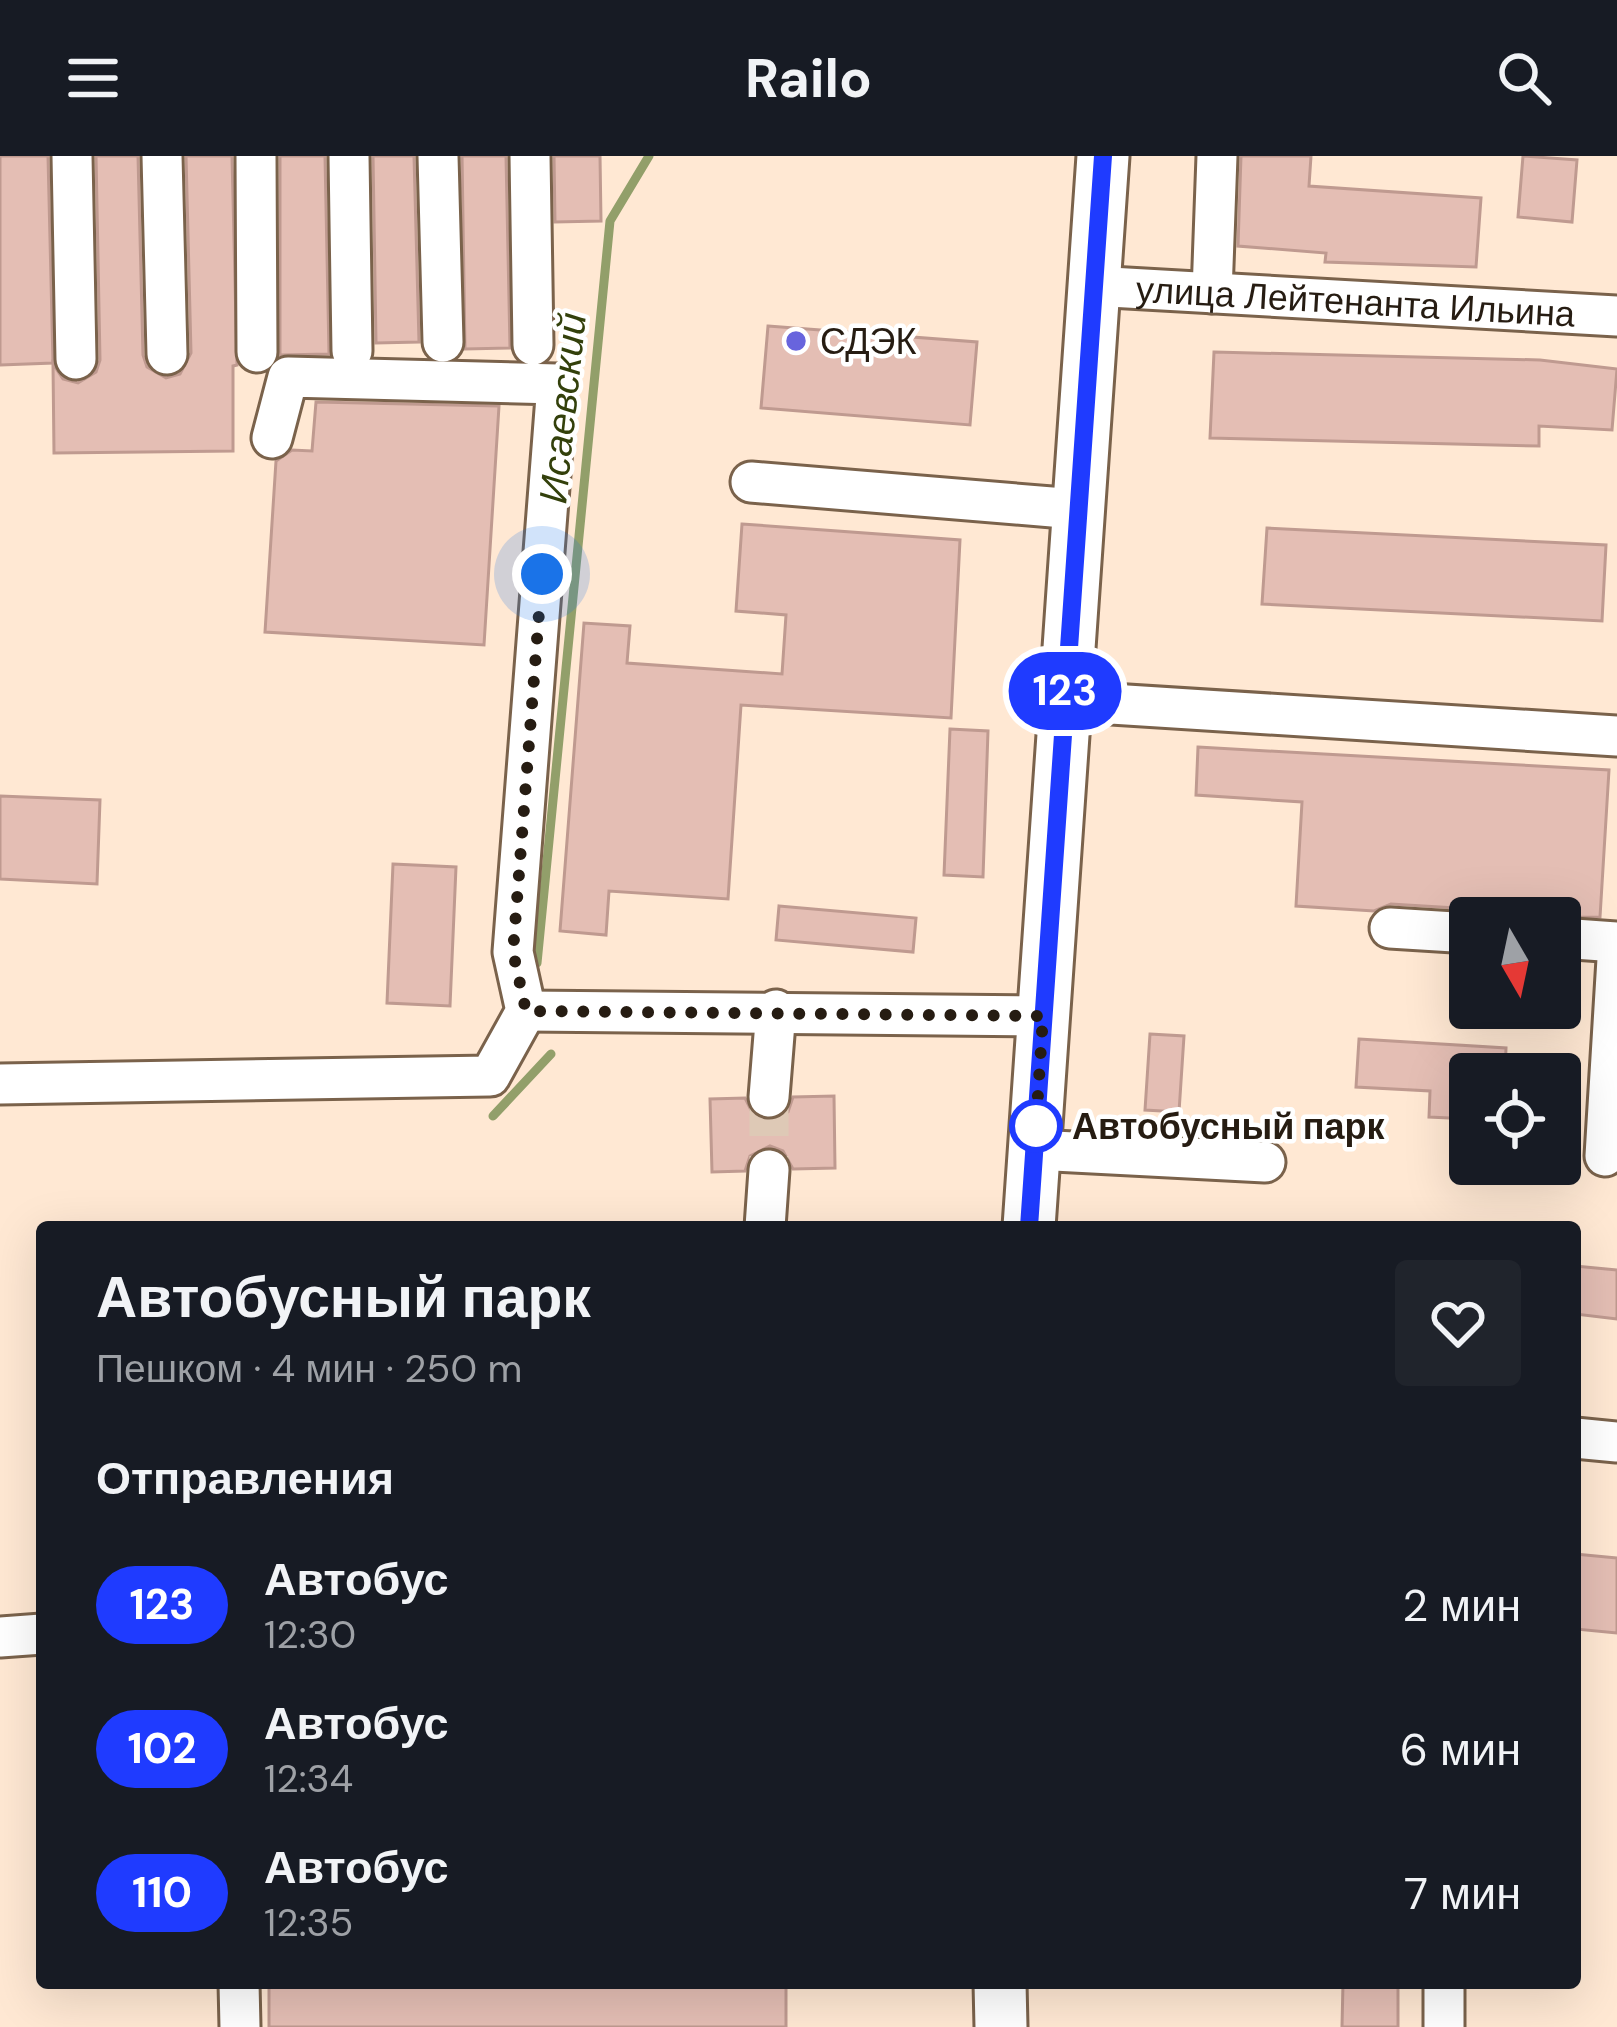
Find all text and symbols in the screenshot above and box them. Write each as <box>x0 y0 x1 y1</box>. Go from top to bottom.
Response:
text: Railo <box>745 43 872 114</box>
icon: menu <box>60 45 126 111</box>
icon: search <box>1491 45 1557 111</box>
street label: улица Лейтенанта Ильина <box>1135 266 1577 338</box>
water label: Исаевский <box>527 310 598 506</box>
place label: СДЭК <box>820 318 916 365</box>
marker: СДЭК <box>783 328 809 354</box>
your location <box>512 544 572 604</box>
line badge: 123 <box>996 652 1134 730</box>
text: 123 <box>1033 663 1097 718</box>
north arrow <box>1449 897 1581 1029</box>
map controls <box>1449 897 1581 1185</box>
button: locate <box>1449 1053 1581 1185</box>
marker: Автобусный парк <box>1011 1101 1061 1151</box>
place label: Автобусный парк <box>1072 1103 1386 1150</box>
text: Автобусный парк <box>96 1260 591 1335</box>
button: heart <box>1395 1260 1521 1386</box>
text: Пешком · 4 мин · 250 m <box>96 1343 522 1394</box>
text: Отправления <box>96 1449 394 1508</box>
text: Автобус <box>264 1550 449 1609</box>
text: 2 мин <box>1402 1576 1521 1635</box>
text: 123 <box>130 1577 194 1632</box>
text: 12:30 <box>264 1609 356 1660</box>
text: Автобус <box>264 1694 449 1753</box>
text: 6 мин <box>1400 1720 1521 1779</box>
text: 102 <box>128 1721 196 1776</box>
text: 12:34 <box>264 1753 353 1804</box>
text: Автобус <box>264 1838 449 1897</box>
text: 7 мин <box>1404 1864 1521 1923</box>
text: 110 <box>132 1865 192 1920</box>
text: 12:35 <box>264 1897 353 1948</box>

